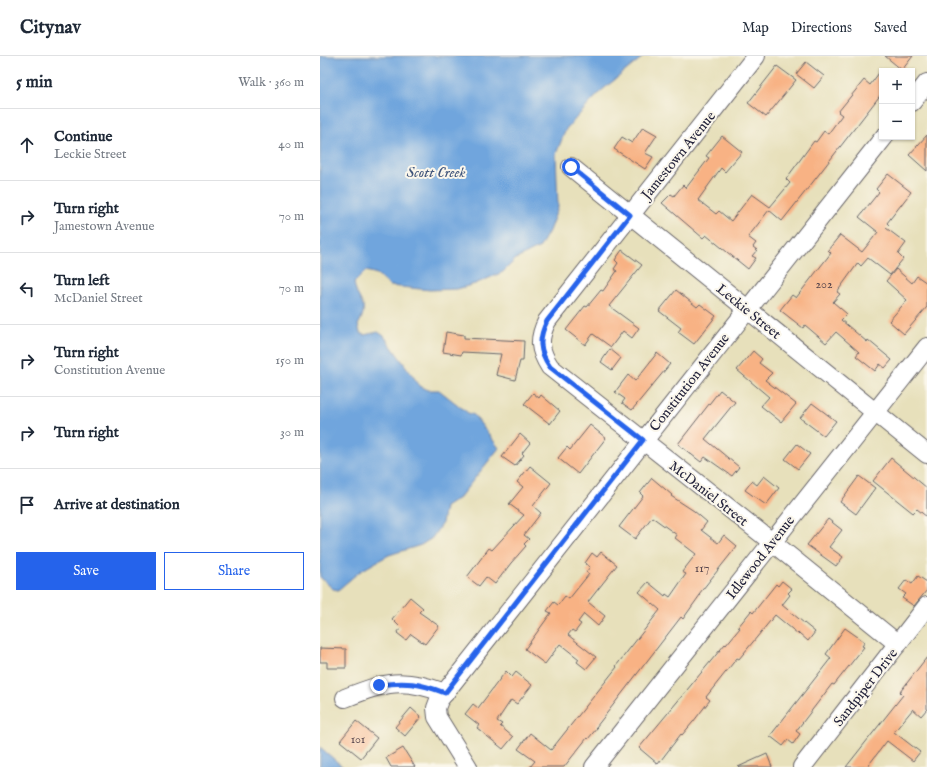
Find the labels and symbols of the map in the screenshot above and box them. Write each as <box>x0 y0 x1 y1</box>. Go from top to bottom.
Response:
street label: Jamestown Avenue <box>636 107 720 205</box>
route start <box>562 158 580 176</box>
water label: Scott Creek <box>407 163 465 182</box>
house number: 202 <box>815 277 833 292</box>
street label: Leckie Street <box>712 280 784 343</box>
street label: Constitution Avenue <box>646 329 734 435</box>
street label: McDaniel Street <box>665 457 752 530</box>
street label: Idlewood Avenue <box>723 512 799 603</box>
house number: 117 <box>695 561 709 576</box>
street label: Sandpiper Drive <box>830 645 902 730</box>
route end <box>370 676 388 694</box>
house number: 101 <box>351 732 365 747</box>

